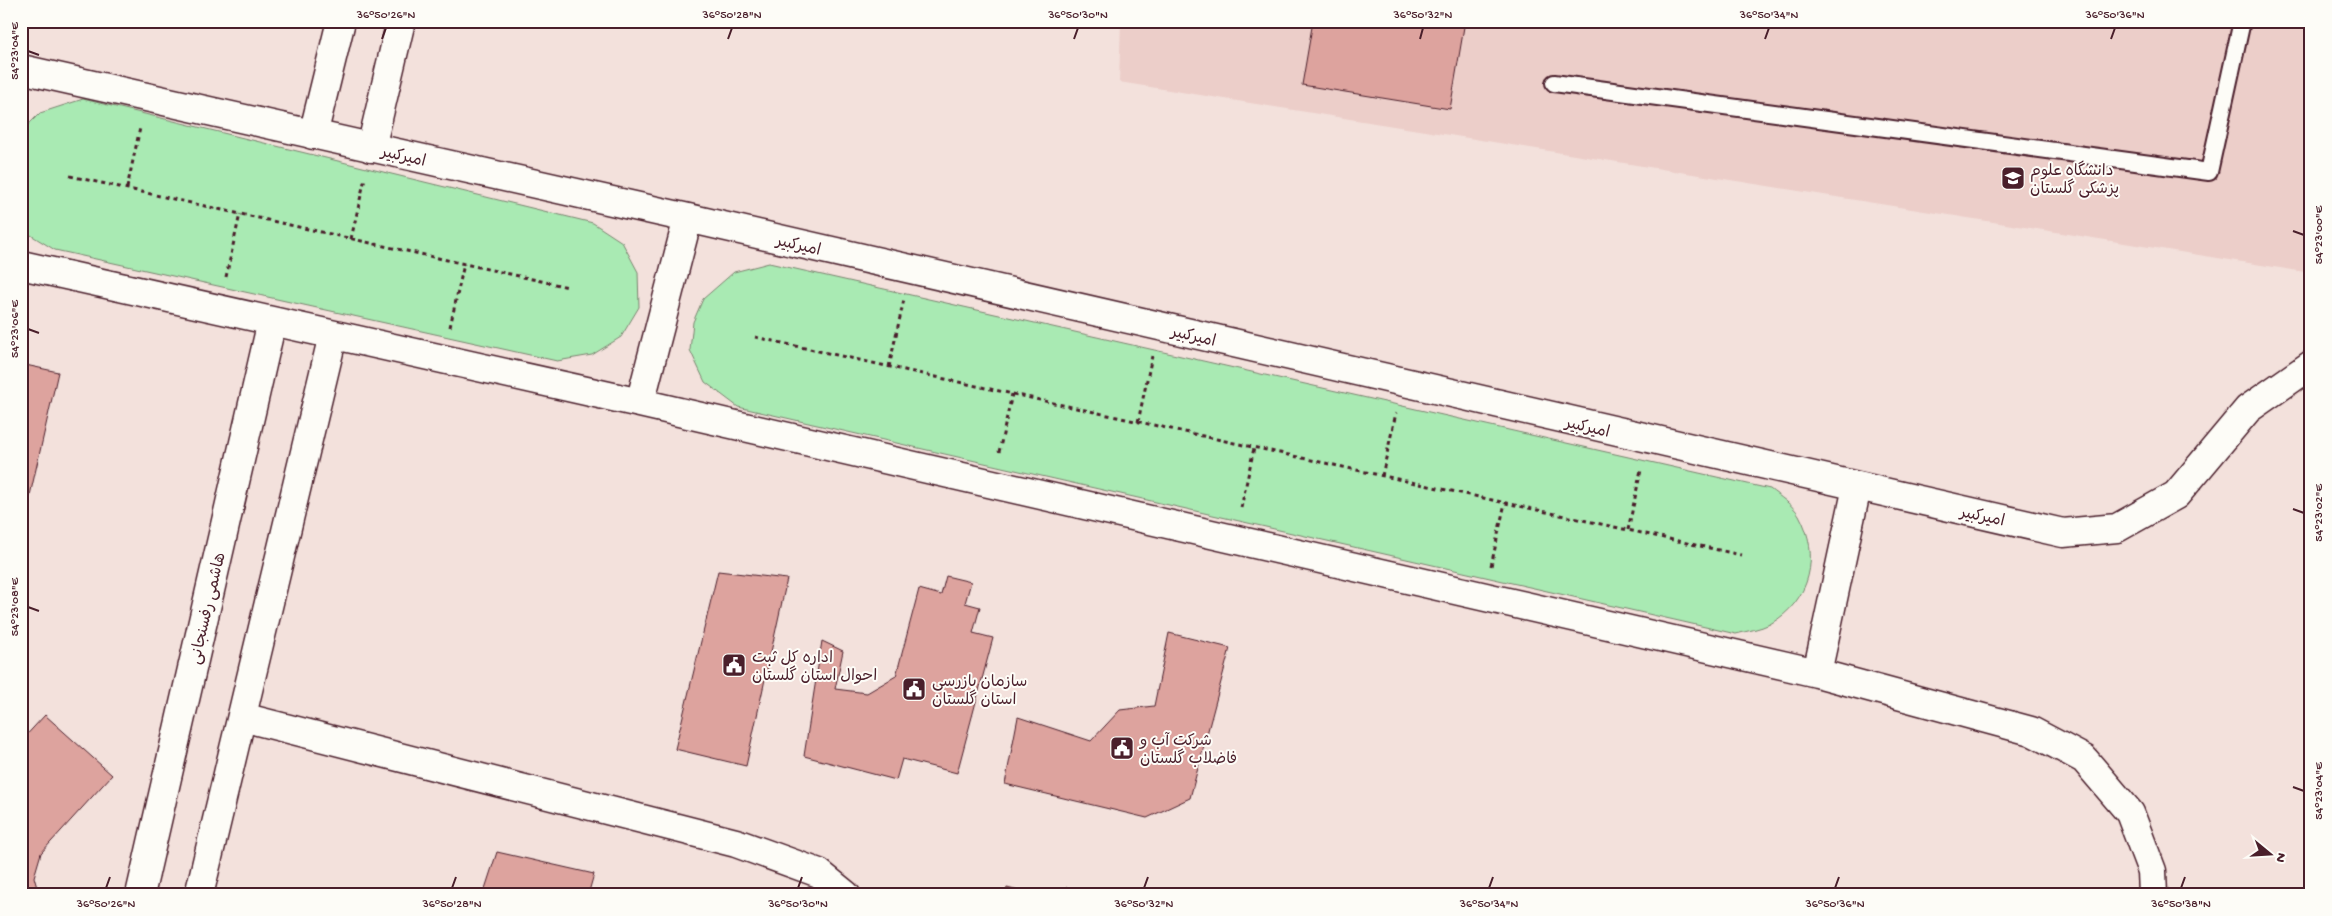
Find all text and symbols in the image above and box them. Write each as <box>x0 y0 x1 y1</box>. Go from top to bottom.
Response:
text: 36°50'26"N <box>356 9 415 23</box>
text: 36°50'28"N <box>701 9 762 23</box>
text: 36°50'30"N <box>1047 9 1108 23</box>
text: 36°50'32"N <box>1393 9 1453 23</box>
text: 36°50'34"N <box>1739 9 1798 23</box>
text: 36°50'36"N <box>2084 9 2145 23</box>
text: 54°23'04"E <box>9 22 23 80</box>
street label: امیرکبیر <box>377 144 427 173</box>
place label: دانشگاه علوم پزشکی گلستان <box>2030 160 2119 200</box>
school or university icon: دانشگاه علوم پزشکی گلستان <box>2000 165 2026 191</box>
text: 54°23'00"E <box>2313 205 2327 264</box>
street label: امیرکبیر <box>772 233 822 262</box>
text: 54°23'06"E <box>9 300 23 358</box>
street label: امیرکبیر <box>1167 324 1217 353</box>
street label: امیرکبیر <box>1561 415 1611 444</box>
text: 54°23'02"E <box>2313 484 2327 542</box>
street label: امیرکبیر <box>1956 504 2006 532</box>
street label: هاشمی رفسنجانی <box>187 551 232 667</box>
text: 54°23'08"E <box>9 577 23 636</box>
place label: اداره کل ثبت احوال استان گلستان <box>752 650 877 687</box>
public building icon: اداره کل ثبت احوال استان گلستان <box>721 652 747 678</box>
place label: سازمان بازرسی استان گلستان <box>932 674 1027 711</box>
public building icon: سازمان بازرسی استان گلستان <box>901 676 927 702</box>
place label: شرکت آب و فاضلاب گلستان <box>1138 732 1237 770</box>
public building icon: شرکت آب و فاضلاب گلستان <box>1109 735 1135 761</box>
text: 54°23'04"E <box>2313 762 2327 820</box>
north arrow <box>2244 828 2294 878</box>
text: N <box>2270 850 2289 864</box>
text: 36°50'26"N <box>76 898 135 912</box>
text: 36°50'28"N <box>421 898 482 912</box>
text: 36°50'30"N <box>767 898 828 912</box>
text: 36°50'32"N <box>1114 898 1174 912</box>
text: 36°50'34"N <box>1459 898 1518 912</box>
text: 36°50'36"N <box>1804 898 1865 912</box>
text: 36°50'38"N <box>2150 898 2211 912</box>

